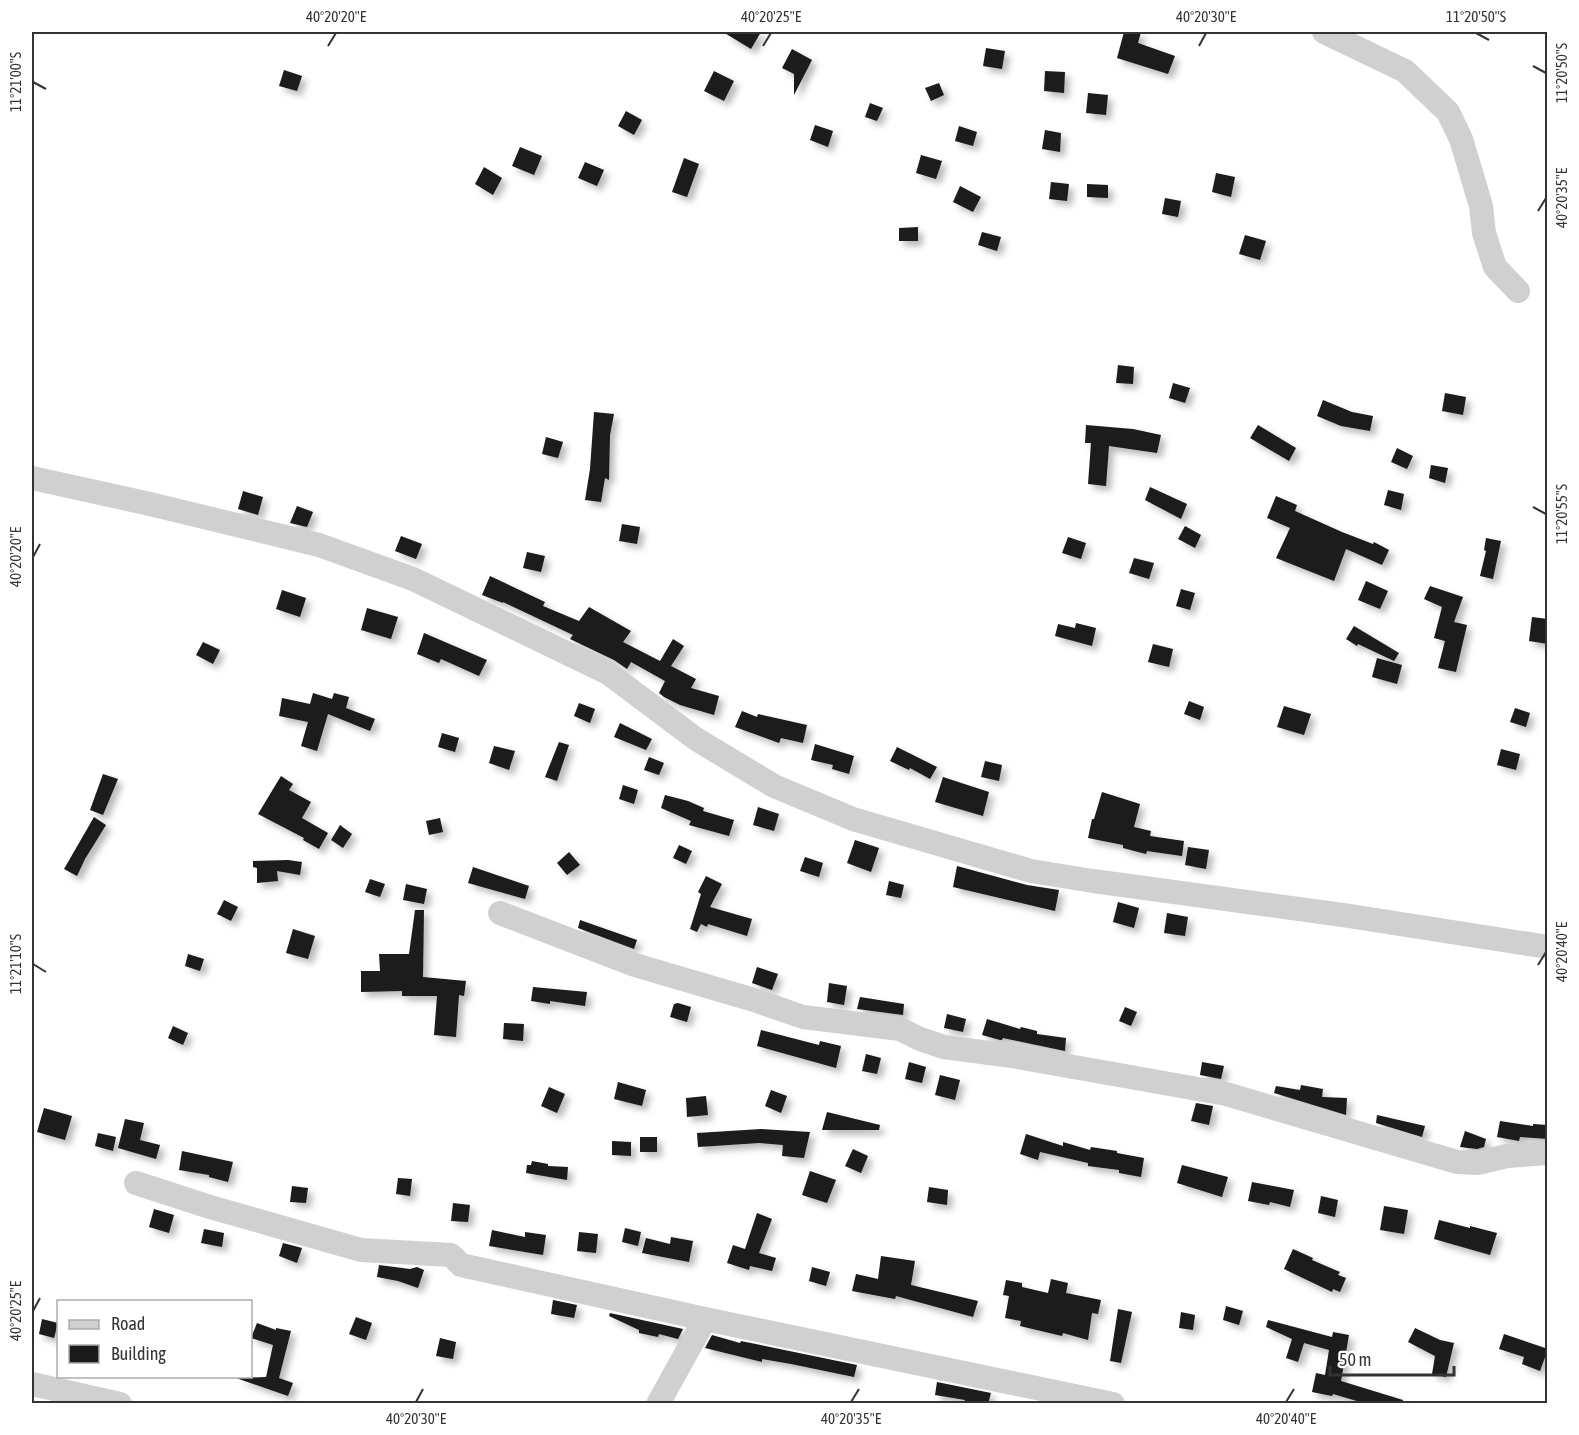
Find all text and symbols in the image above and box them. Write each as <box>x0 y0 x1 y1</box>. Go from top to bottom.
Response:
text: 40°20'20"E <box>306 8 367 25</box>
text: 40°20'25"E <box>741 8 802 25</box>
text: 40°20'30"E <box>1176 8 1237 25</box>
text: 11°20'50"S <box>1446 8 1506 25</box>
text: 11°20'50"S <box>1553 43 1570 103</box>
text: 11°21'00"S <box>7 52 24 112</box>
text: 40°20'35"E <box>1553 167 1570 228</box>
text: 11°20'55"S <box>1553 484 1570 544</box>
text: 40°20'20"E <box>7 526 24 587</box>
text: 40°20'40"E <box>1553 921 1570 982</box>
text: 11°21'10"S <box>7 934 24 994</box>
text: 40°20'25"E <box>7 1280 24 1341</box>
legend <box>57 1300 252 1378</box>
text: Road <box>111 1313 145 1334</box>
scale bar <box>1330 1339 1454 1377</box>
text: Building <box>111 1343 166 1364</box>
text: 50 m <box>1339 1349 1371 1370</box>
text: 40°20'30"E <box>386 1410 447 1427</box>
text: 40°20'35"E <box>821 1410 882 1427</box>
text: 40°20'40"E <box>1256 1410 1317 1427</box>

